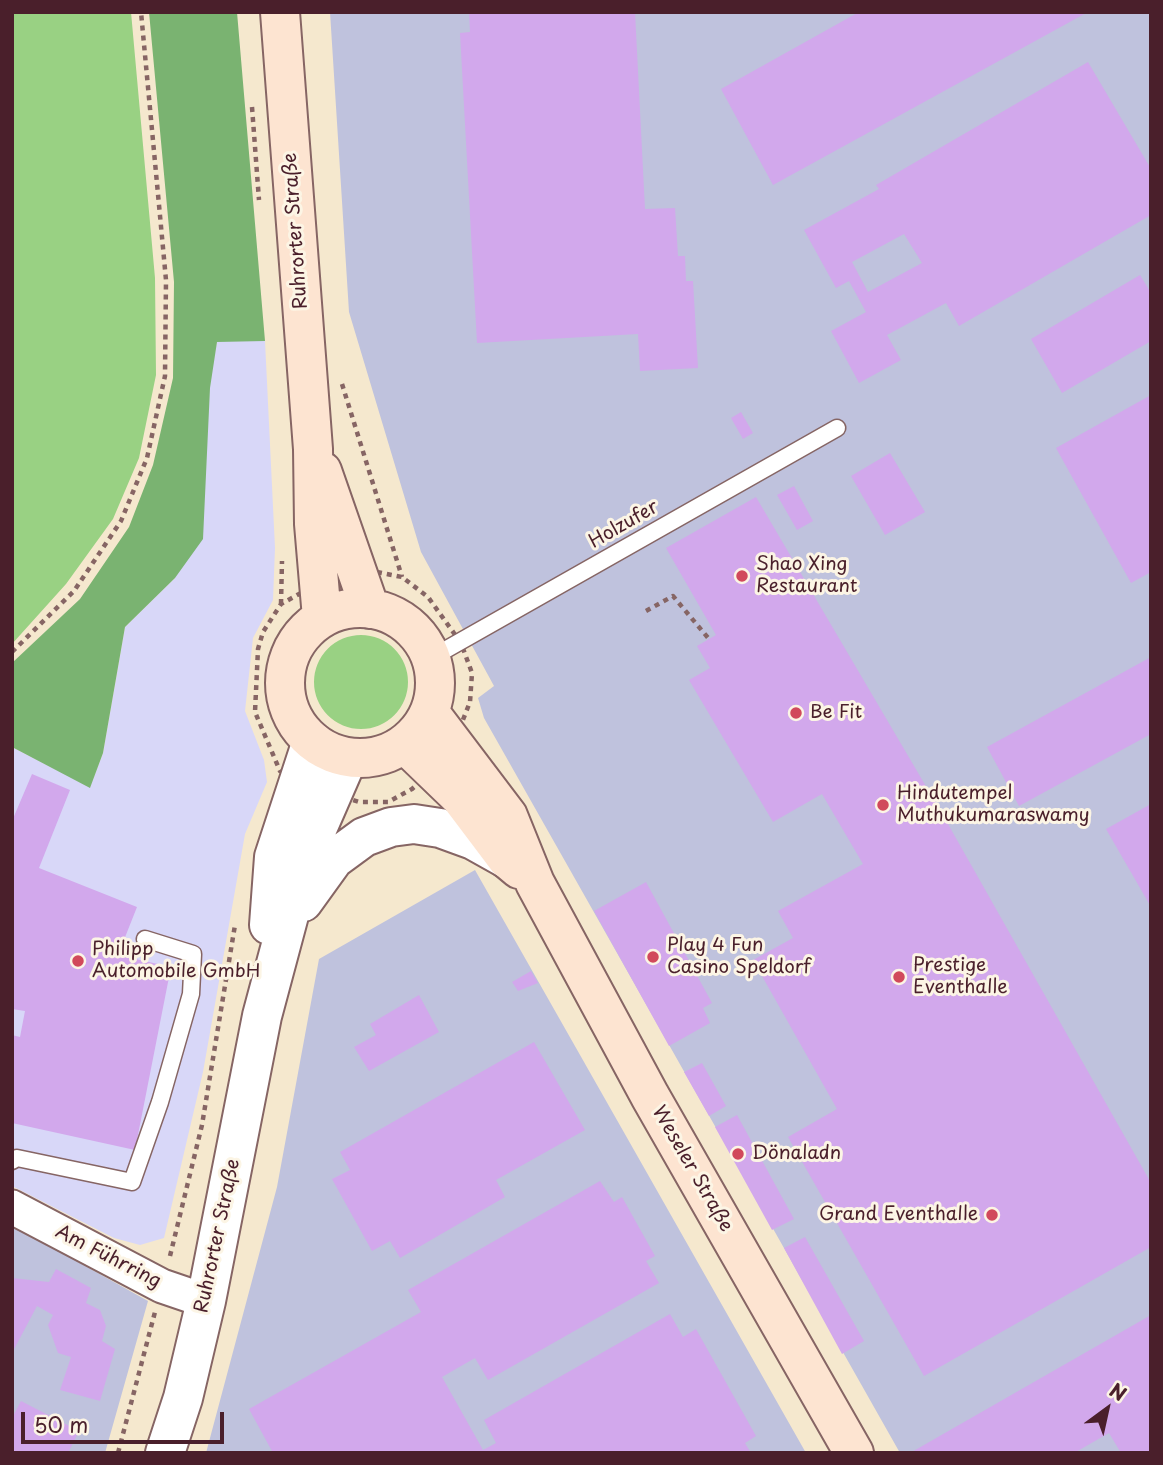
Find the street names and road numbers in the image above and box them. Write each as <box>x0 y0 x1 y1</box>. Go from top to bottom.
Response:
street label: Ruhrorter Straße <box>279 152 313 310</box>
street label: Holzufer <box>585 496 663 554</box>
street label: Weseler Straße <box>647 1102 737 1236</box>
street label: Ruhrorter Straße <box>191 1157 245 1315</box>
street label: Am Führring <box>51 1221 165 1293</box>

